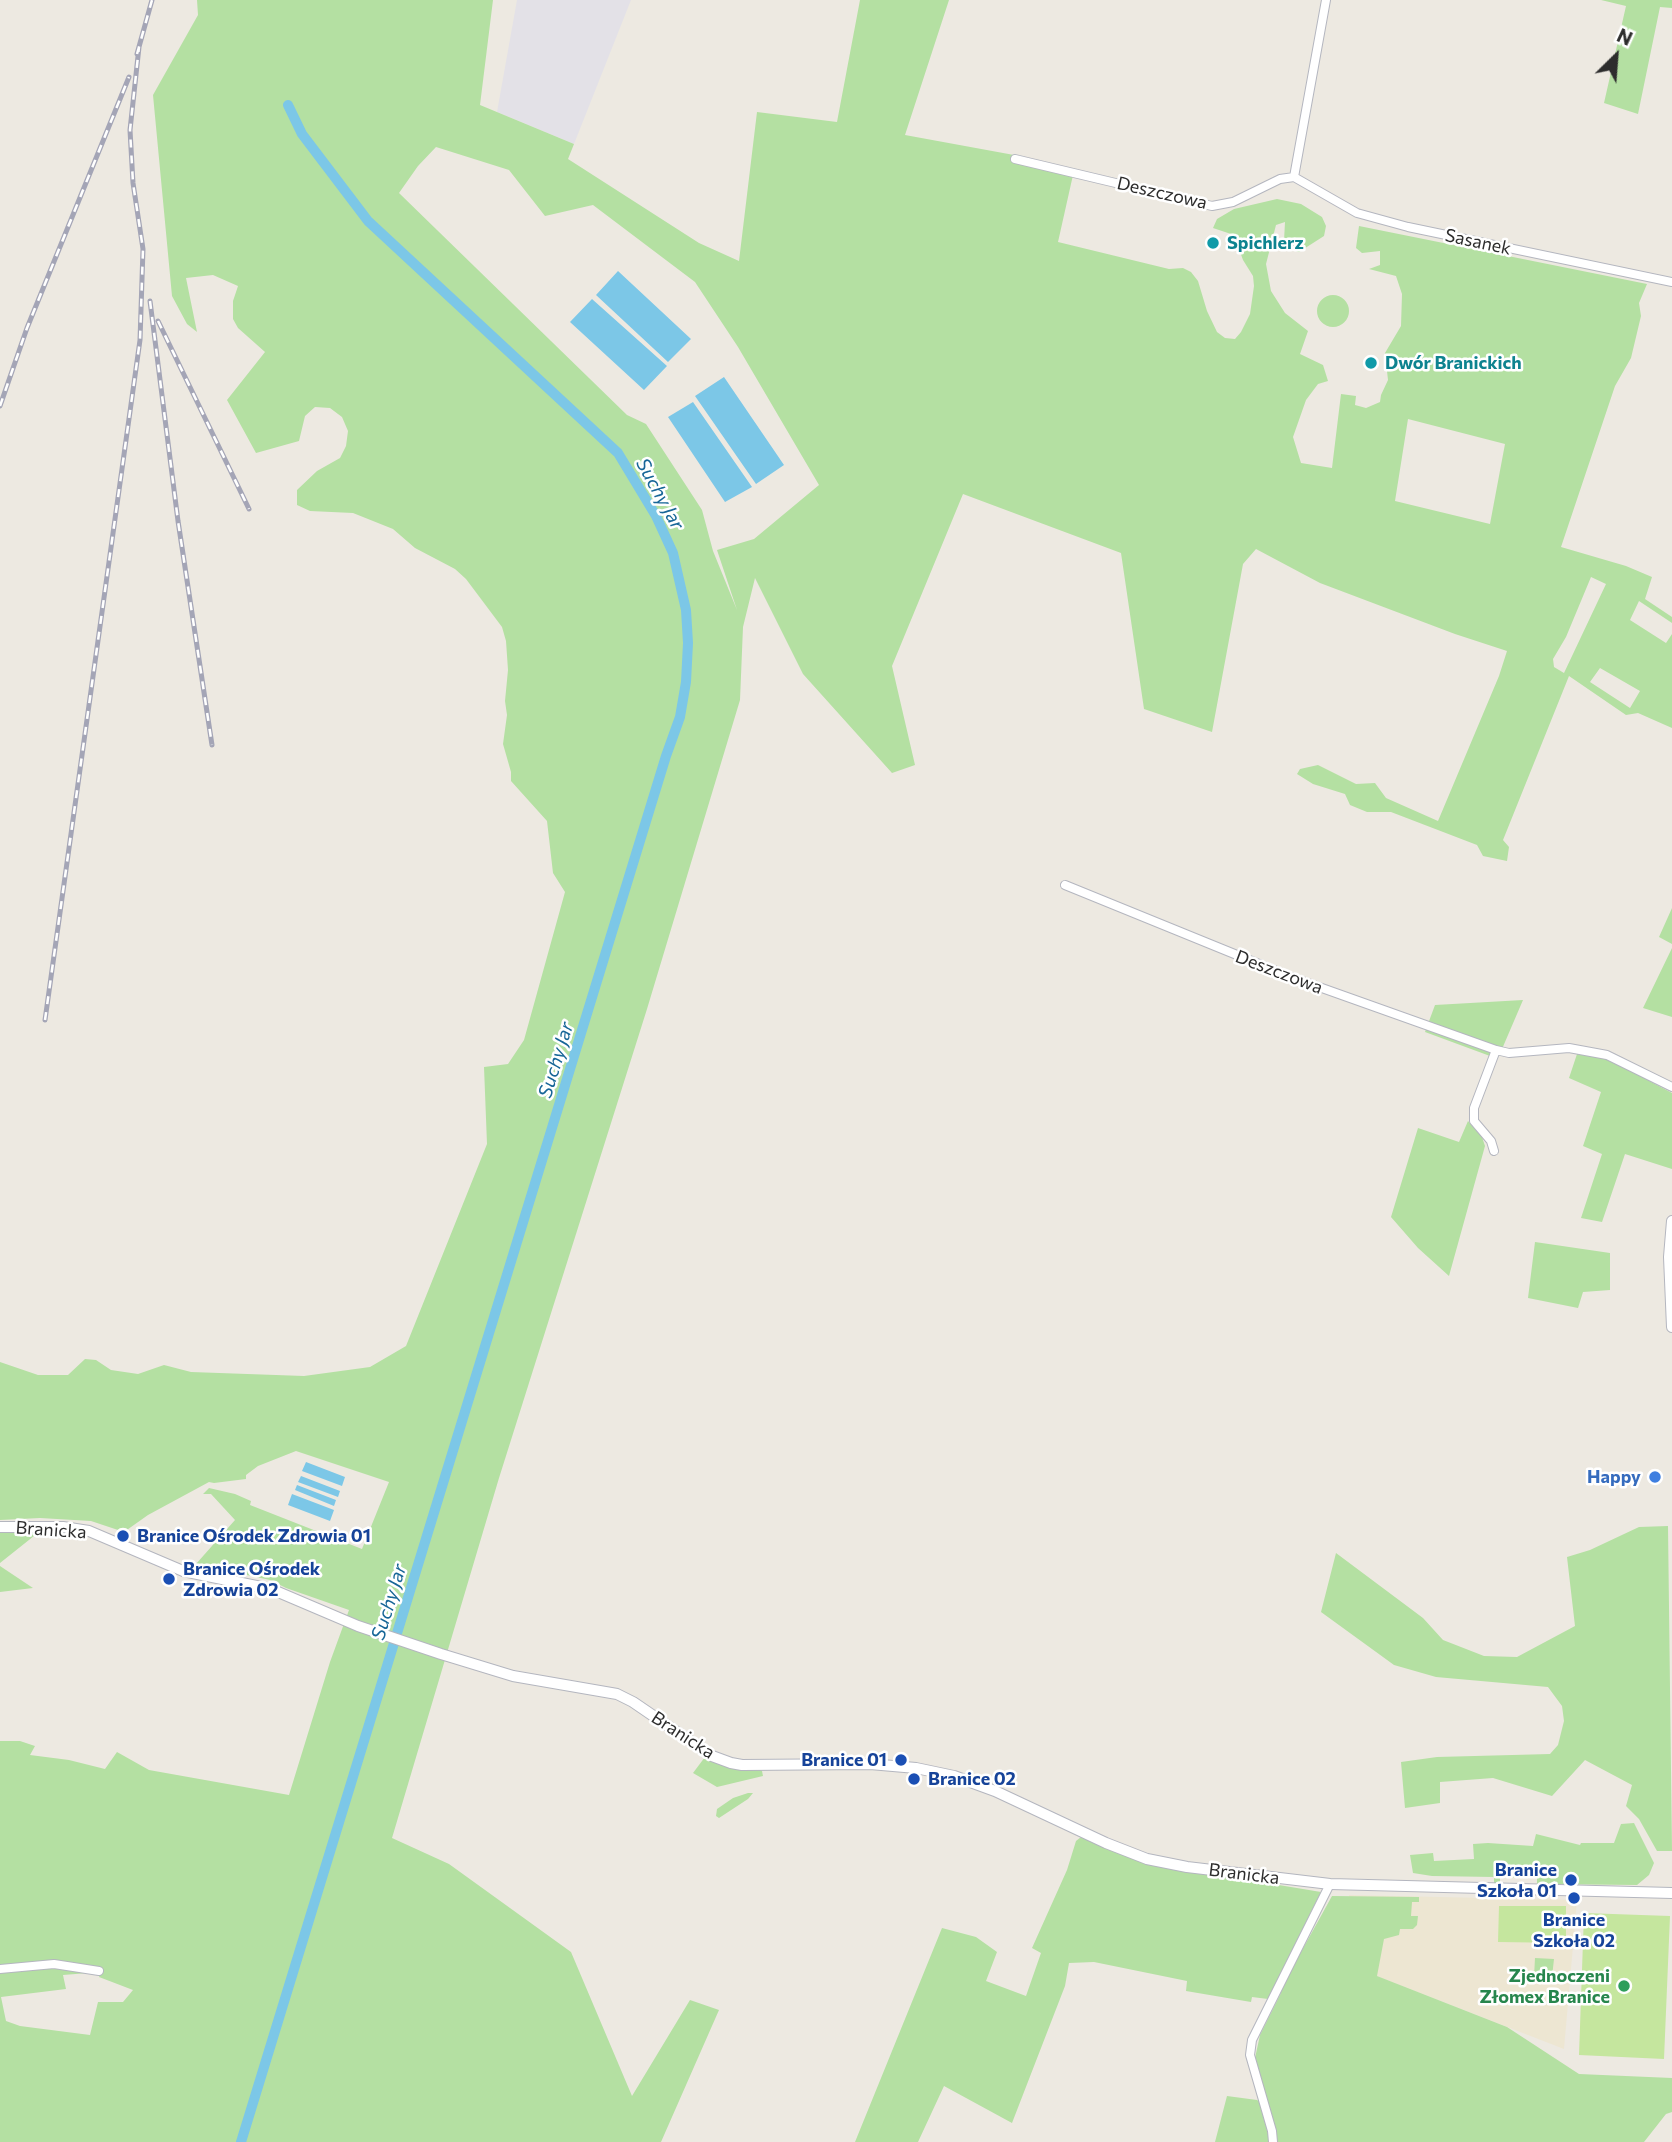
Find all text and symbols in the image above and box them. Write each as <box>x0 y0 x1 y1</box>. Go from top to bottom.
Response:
north arrow <box>1581 21 1651 91</box>
text: N <box>1614 23 1636 50</box>
street label: Deszczowa <box>1115 172 1209 214</box>
street label: Sasanek <box>1443 224 1513 260</box>
place label: Spichlerz <box>1227 232 1304 254</box>
marker: Spichlerz <box>1205 235 1221 251</box>
place label: Dwór Branickich <box>1385 352 1522 374</box>
marker: Dwór Branickich <box>1363 355 1379 371</box>
water label: Suchy Jar <box>631 454 689 534</box>
street label: Deszczowa <box>1232 945 1326 999</box>
water label: Suchy Jar <box>534 1019 578 1101</box>
place label: Happy <box>1587 1466 1641 1488</box>
marker: Happy <box>1647 1469 1663 1485</box>
street label: Branicka <box>15 1517 87 1543</box>
place label: Branice Ośrodek Zdrowia 01 <box>137 1525 371 1547</box>
marker: Branice Ośrodek Zdrowia 01 <box>115 1528 131 1544</box>
place label: Branice Ośrodek Zdrowia 02 <box>183 1558 320 1600</box>
water label: Suchy Jar <box>367 1561 411 1643</box>
marker: Branice Ośrodek Zdrowia 02 <box>161 1571 177 1587</box>
street label: Branicka <box>647 1707 719 1763</box>
place label: Branice 01 <box>801 1749 887 1771</box>
marker: Branice 01 <box>893 1752 909 1768</box>
place label: Branice 02 <box>928 1768 1016 1790</box>
marker: Branice 02 <box>906 1771 922 1787</box>
street label: Branicka <box>1207 1859 1281 1889</box>
place label: Branice Szkoła 01 <box>1477 1859 1557 1902</box>
marker: Branice Szkoła 01 <box>1563 1872 1579 1888</box>
marker: Branice Szkoła 02 <box>1566 1890 1582 1906</box>
place label: Branice Szkoła 02 <box>1533 1909 1615 1952</box>
place label: Zjednoczeni Złomex Branice <box>1480 1965 1610 2008</box>
marker: Zjednoczeni Złomex Branice <box>1616 1978 1632 1994</box>

